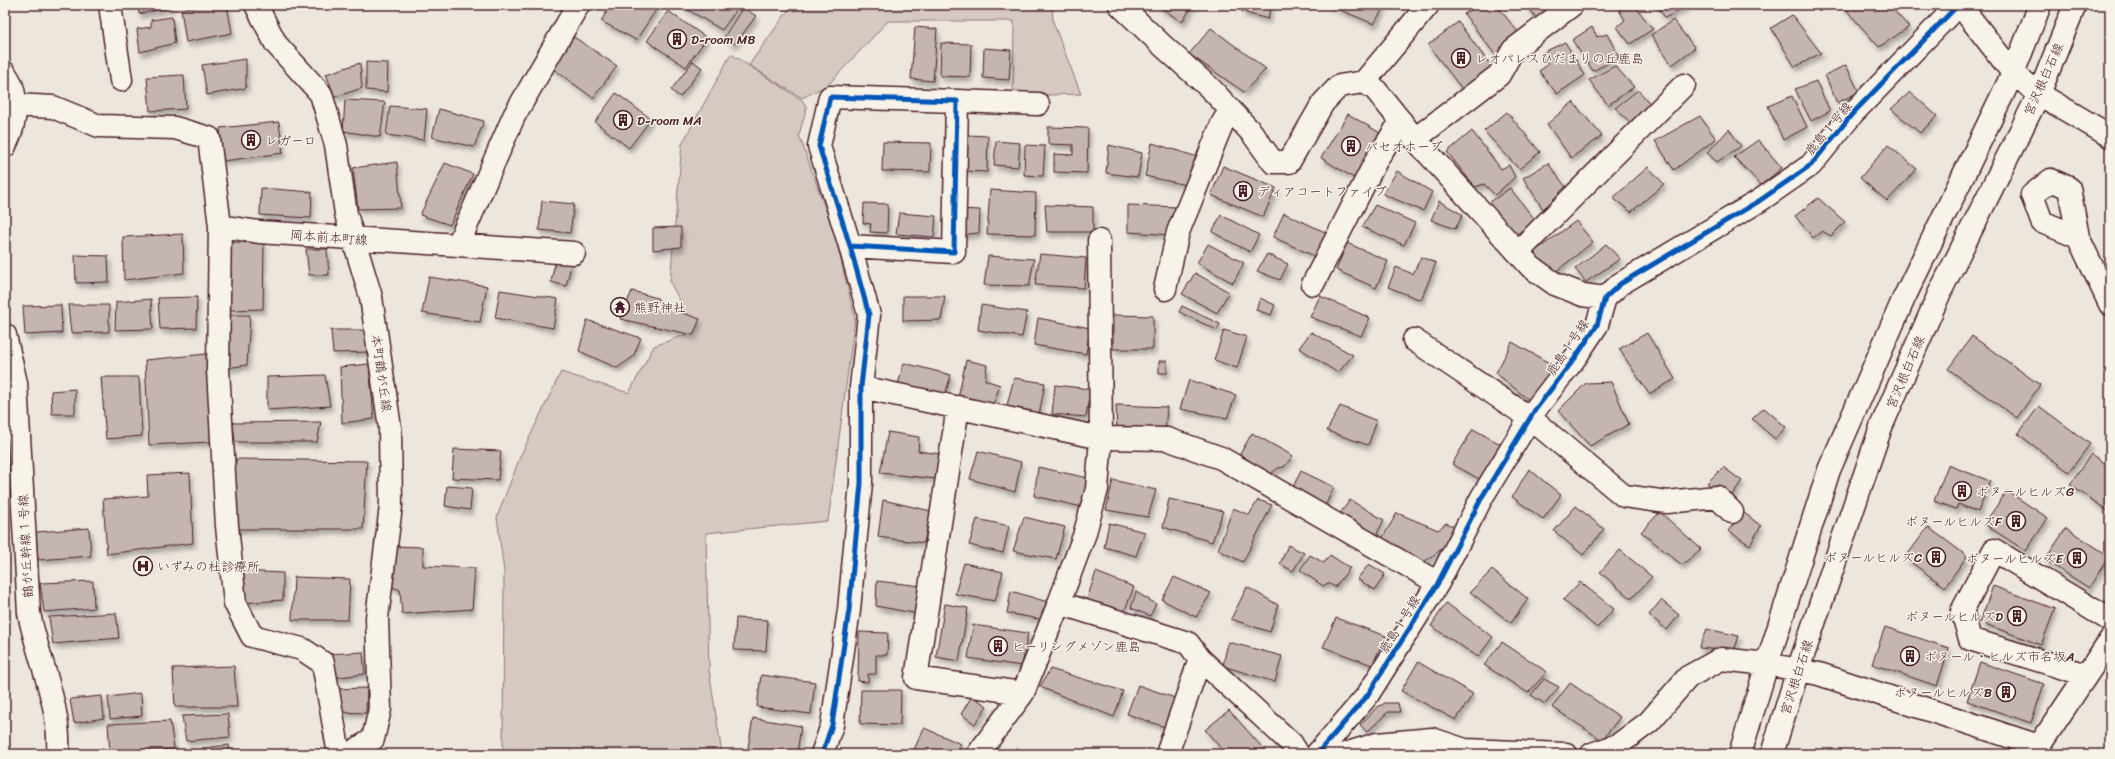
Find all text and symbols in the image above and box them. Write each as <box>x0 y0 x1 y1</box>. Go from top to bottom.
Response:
building icon: D-room MB <box>666 28 688 50</box>
place label: D-room MB <box>691 28 756 51</box>
street label: 宮沢根白石線 <box>2017 38 2070 120</box>
building icon: レオパレスひだまりの丘鹿島 <box>1450 47 1472 69</box>
place label: レオパレスひだまりの丘鹿島 <box>1475 47 1644 70</box>
street label: 鹿島１号線 <box>1799 95 1859 161</box>
building icon: D-room MA <box>612 109 634 131</box>
place label: D-room MA <box>637 109 702 132</box>
building icon: レガーロ <box>240 129 262 151</box>
place label: レガーロ <box>265 129 316 152</box>
building icon: パセオホープ <box>1340 135 1362 157</box>
place label: パセオホープ <box>1365 135 1442 158</box>
building icon: ディアコートファイブ <box>1232 180 1254 202</box>
place label: ディアコートファイブ <box>1257 180 1387 203</box>
street label: 岡本前本町線 <box>289 223 370 252</box>
temple icon: 熊野神社 <box>609 296 631 318</box>
place label: 熊野神社 <box>634 296 686 319</box>
street label: 鹿島１号線 <box>1540 313 1596 381</box>
street label: 宮沢根白石線 <box>1880 331 1932 413</box>
street label: 本町鶴が丘線 <box>365 333 398 414</box>
building icon: ボヌールヒルズG <box>1951 480 1973 502</box>
place label: ボヌールヒルズG <box>1976 480 2074 503</box>
street label: 鶴が丘幹線１号線 <box>11 492 40 599</box>
place label: ボヌールヒルズF <box>1905 510 2003 533</box>
building icon: ボヌールヒルズF <box>2005 510 2027 532</box>
place label: ボヌールヒルズC <box>1824 546 1922 569</box>
building icon: ボヌールヒルズC <box>1925 546 1947 568</box>
place label: ボヌールヒルズE <box>1966 547 2064 570</box>
building icon: ボヌールヒルズE <box>2066 547 2088 569</box>
hospital icon: いずみの杜診療所 <box>132 555 154 577</box>
place label: いずみの杜診療所 <box>157 555 260 578</box>
street label: 鹿島１号線 <box>1372 590 1427 658</box>
place label: ボヌールヒルズD <box>1905 605 2003 628</box>
building icon: ボヌールヒルズD <box>2006 605 2028 627</box>
building icon: ヒーリングメゾン鹿島 <box>987 635 1009 657</box>
place label: ヒーリングメゾン鹿島 <box>1012 635 1141 658</box>
street label: 宮沢根白石線 <box>1773 636 1820 718</box>
building icon: ボヌール・ヒルズ市名坂A <box>1899 645 1921 667</box>
place label: ボヌール・ヒルズ市名坂A <box>1924 645 2075 668</box>
place label: ボヌールヒルズB <box>1894 681 1992 704</box>
building icon: ボヌールヒルズB <box>1995 681 2017 703</box>

